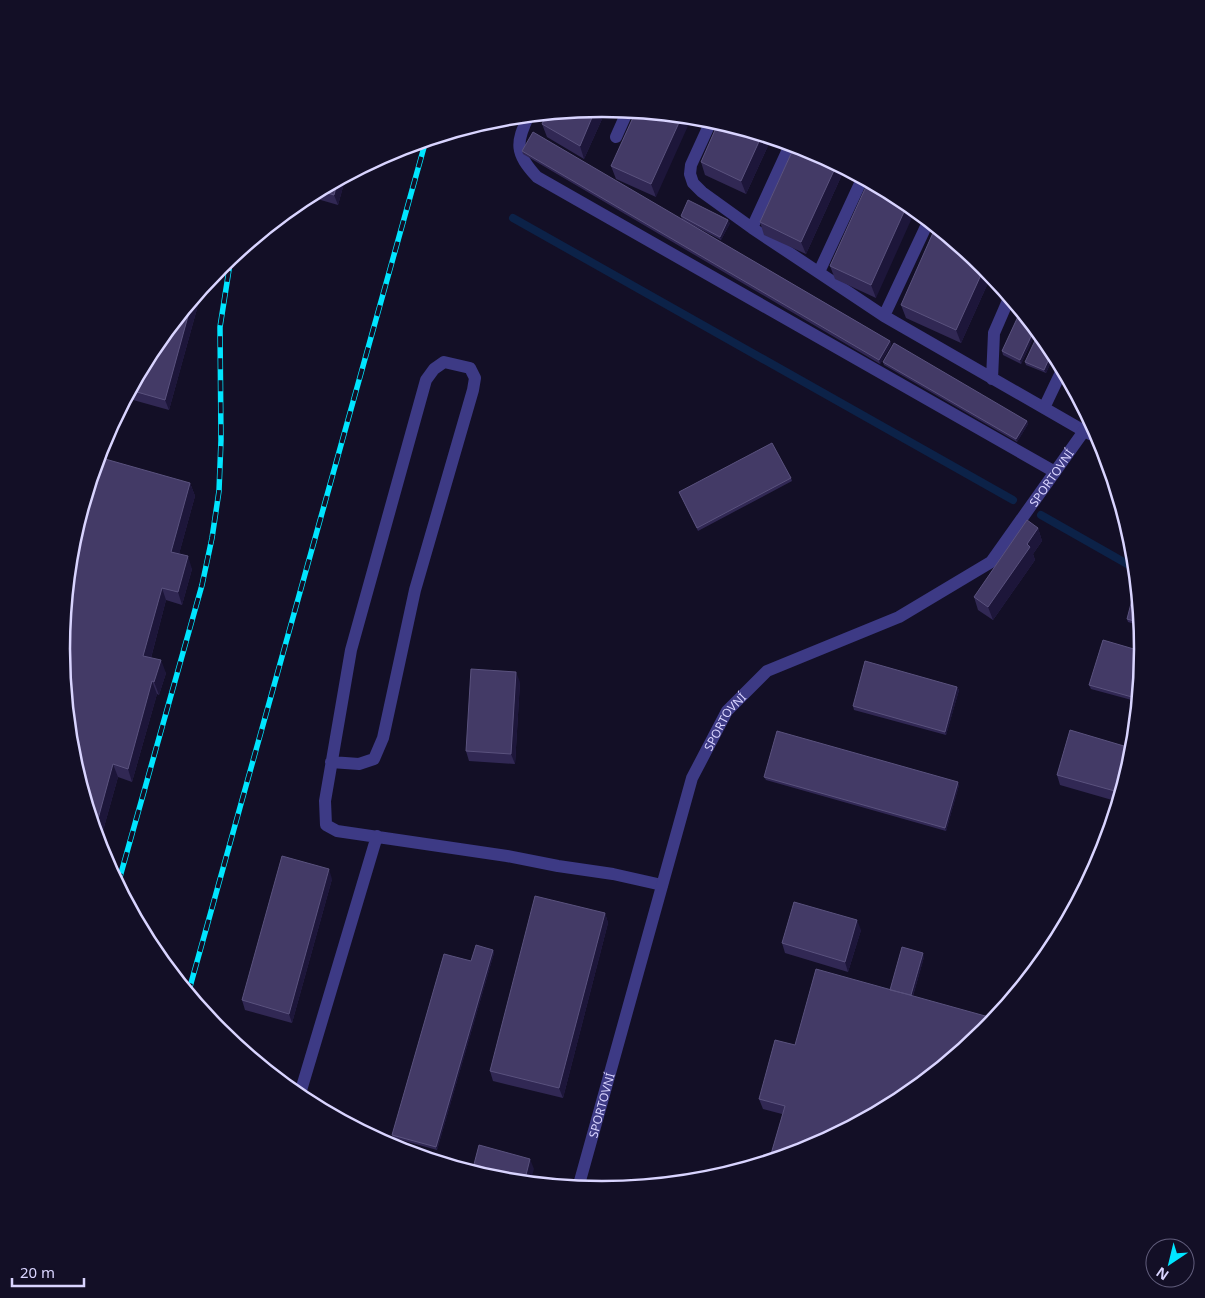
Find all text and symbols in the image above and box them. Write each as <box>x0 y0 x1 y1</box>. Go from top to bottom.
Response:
street label: SPORTOVNÍ <box>1025 445 1077 510</box>
street label: SPORTOVNÍ <box>699 689 749 754</box>
street label: SPORTOVNÍ <box>584 1071 618 1140</box>
north arrow <box>1145 1238 1195 1288</box>
scale bar <box>12 1256 85 1288</box>
text: 20 m <box>20 1262 55 1282</box>
text: N <box>1152 1263 1172 1285</box>

